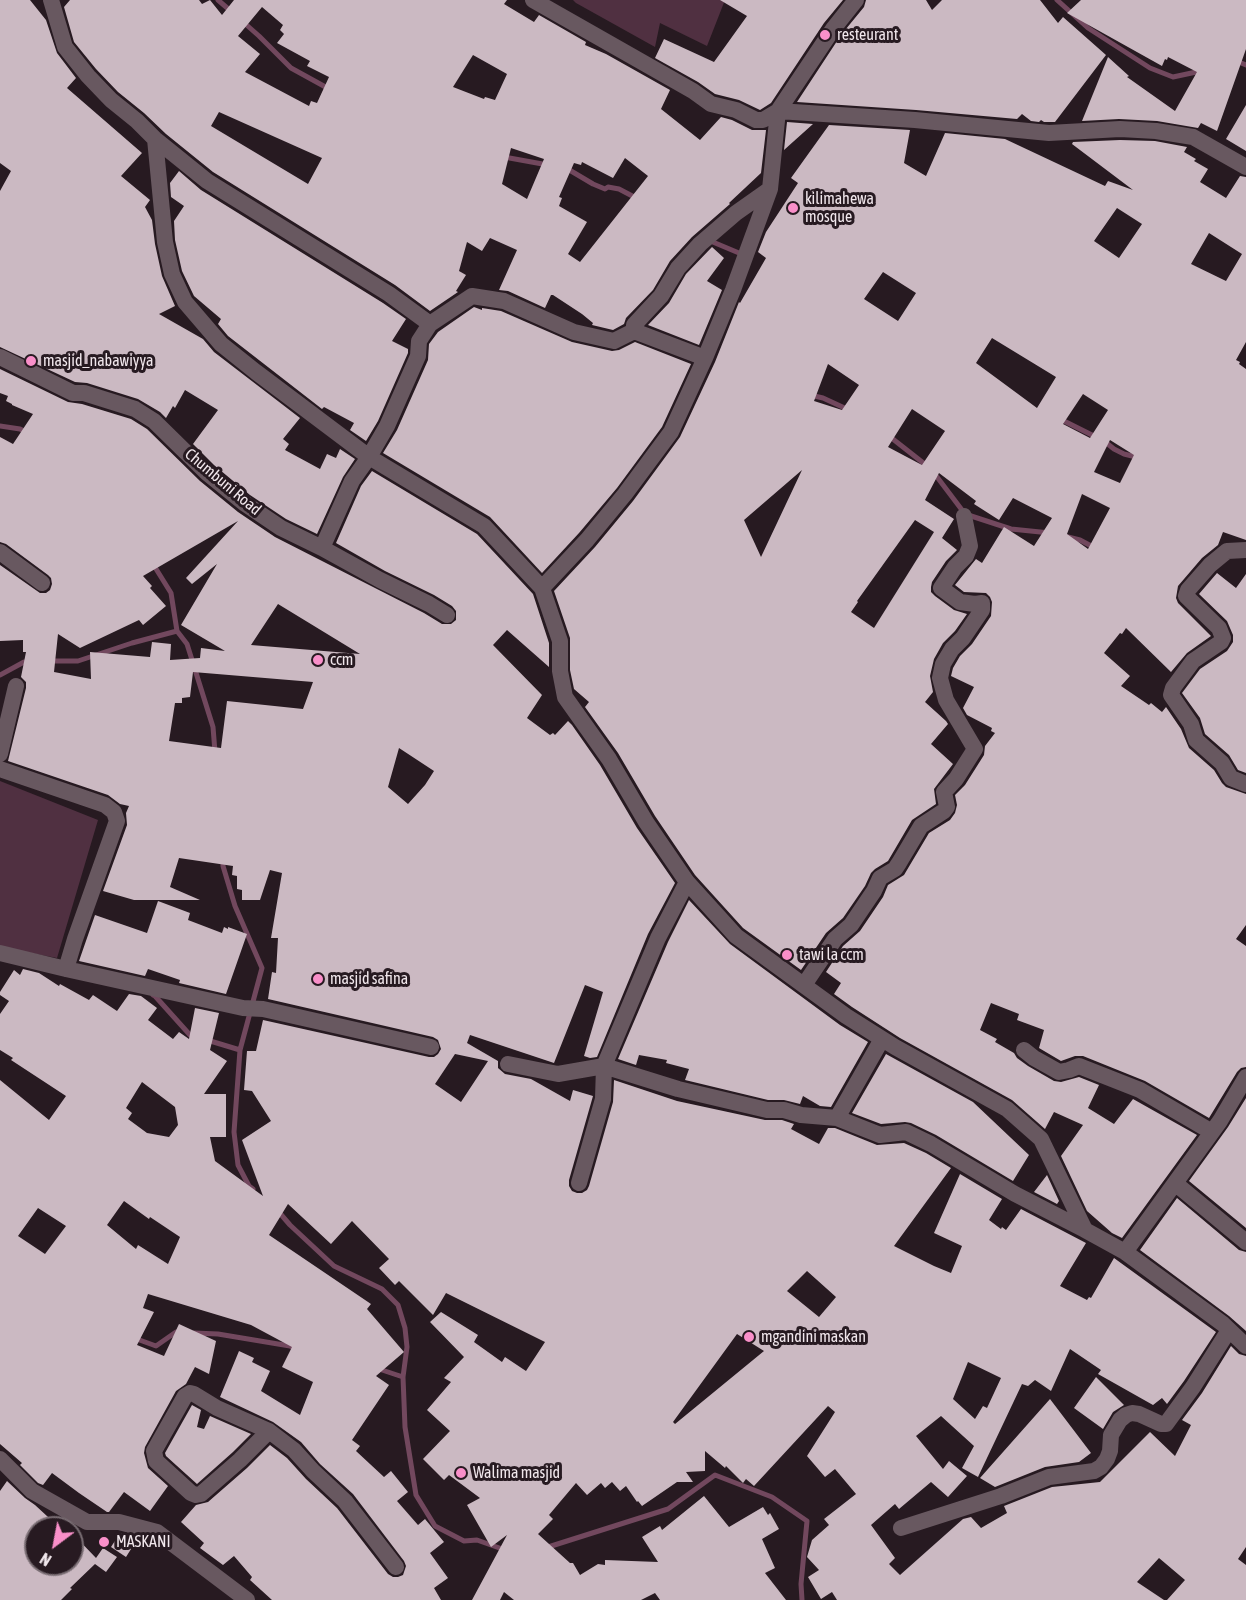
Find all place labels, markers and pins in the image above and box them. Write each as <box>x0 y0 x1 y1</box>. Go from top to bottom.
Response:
place label: resteurant <box>837 25 898 45</box>
marker: resteurant <box>818 28 832 42</box>
place label: kilimahewa mosque <box>805 189 874 227</box>
marker: kilimahewa mosque <box>786 201 800 215</box>
place label: masjid_nabawiyya <box>43 351 153 371</box>
marker: masjid_nabawiyya <box>24 354 38 368</box>
place label: ccm <box>330 650 353 670</box>
marker: ccm <box>311 653 325 667</box>
place label: tawi la ccm <box>799 945 864 965</box>
marker: tawi la ccm <box>780 948 794 962</box>
place label: masjid safina <box>330 969 408 989</box>
marker: masjid safina <box>311 972 325 986</box>
place label: mgandini maskan <box>761 1327 866 1347</box>
marker: mgandini maskan <box>742 1330 756 1344</box>
place label: Walima masjid <box>473 1463 560 1483</box>
marker: Walima masjid <box>454 1466 468 1480</box>
place label: MASKANI <box>116 1532 170 1552</box>
marker: MASKANI <box>97 1535 111 1549</box>

